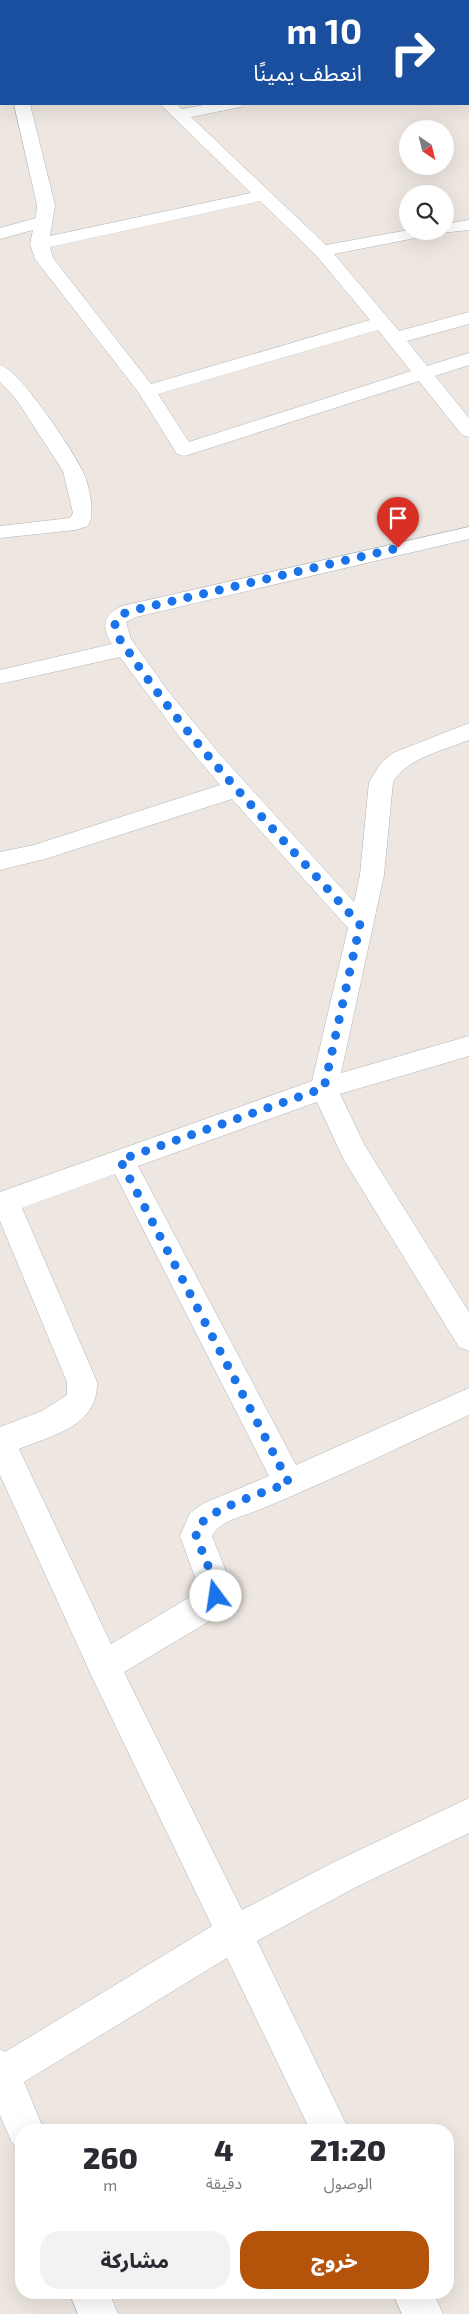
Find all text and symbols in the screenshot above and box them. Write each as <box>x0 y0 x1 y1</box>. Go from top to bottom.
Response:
text: 10 m <box>286 9 362 51</box>
icon: right <box>380 20 445 85</box>
text: انعطف يمينًا <box>253 59 362 85</box>
north arrow <box>399 120 454 175</box>
map controls <box>399 120 454 240</box>
button: search <box>399 185 454 240</box>
pin <box>377 497 419 548</box>
icon: arrive <box>384 504 412 532</box>
position arrow <box>189 1569 241 1621</box>
text: 4 <box>214 2131 234 2167</box>
text: 21:20 <box>310 2131 386 2167</box>
text: 260 <box>83 2139 138 2175</box>
text: دقيقة <box>206 2173 242 2192</box>
text: الوصول <box>324 2173 372 2192</box>
text: m <box>103 2175 117 2194</box>
button: مشاركة <box>40 2231 230 2289</box>
button: خروج <box>240 2231 429 2289</box>

